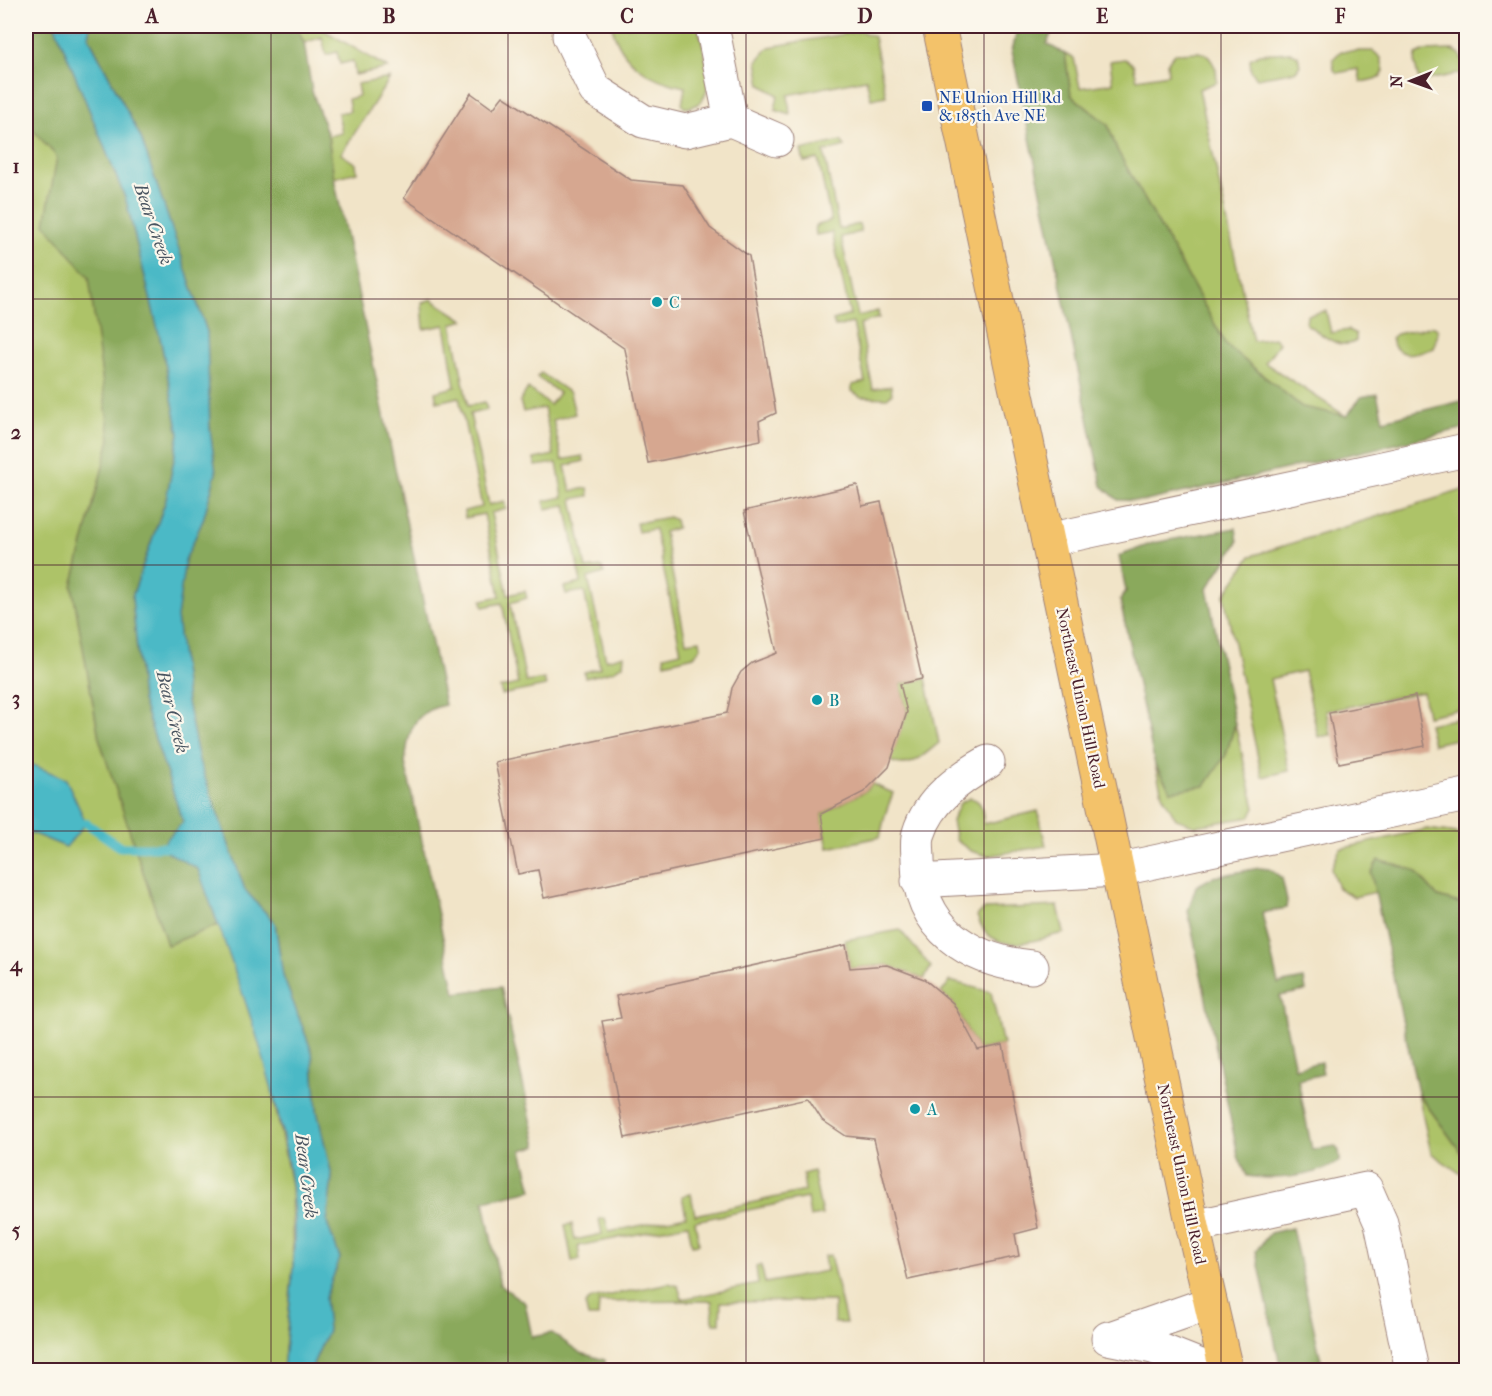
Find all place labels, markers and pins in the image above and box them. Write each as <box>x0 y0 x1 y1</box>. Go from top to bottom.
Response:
place label: NE Union Hill Rd & 185th Ave NE <box>939 88 1062 125</box>
marker: NE Union Hill Rd & 185th Ave NE <box>920 99 934 113</box>
place label: C <box>669 293 680 312</box>
marker: C <box>650 295 664 309</box>
place label: B <box>829 691 839 710</box>
marker: B <box>810 693 824 707</box>
place label: A <box>926 1100 938 1119</box>
marker: A <box>908 1102 922 1116</box>

